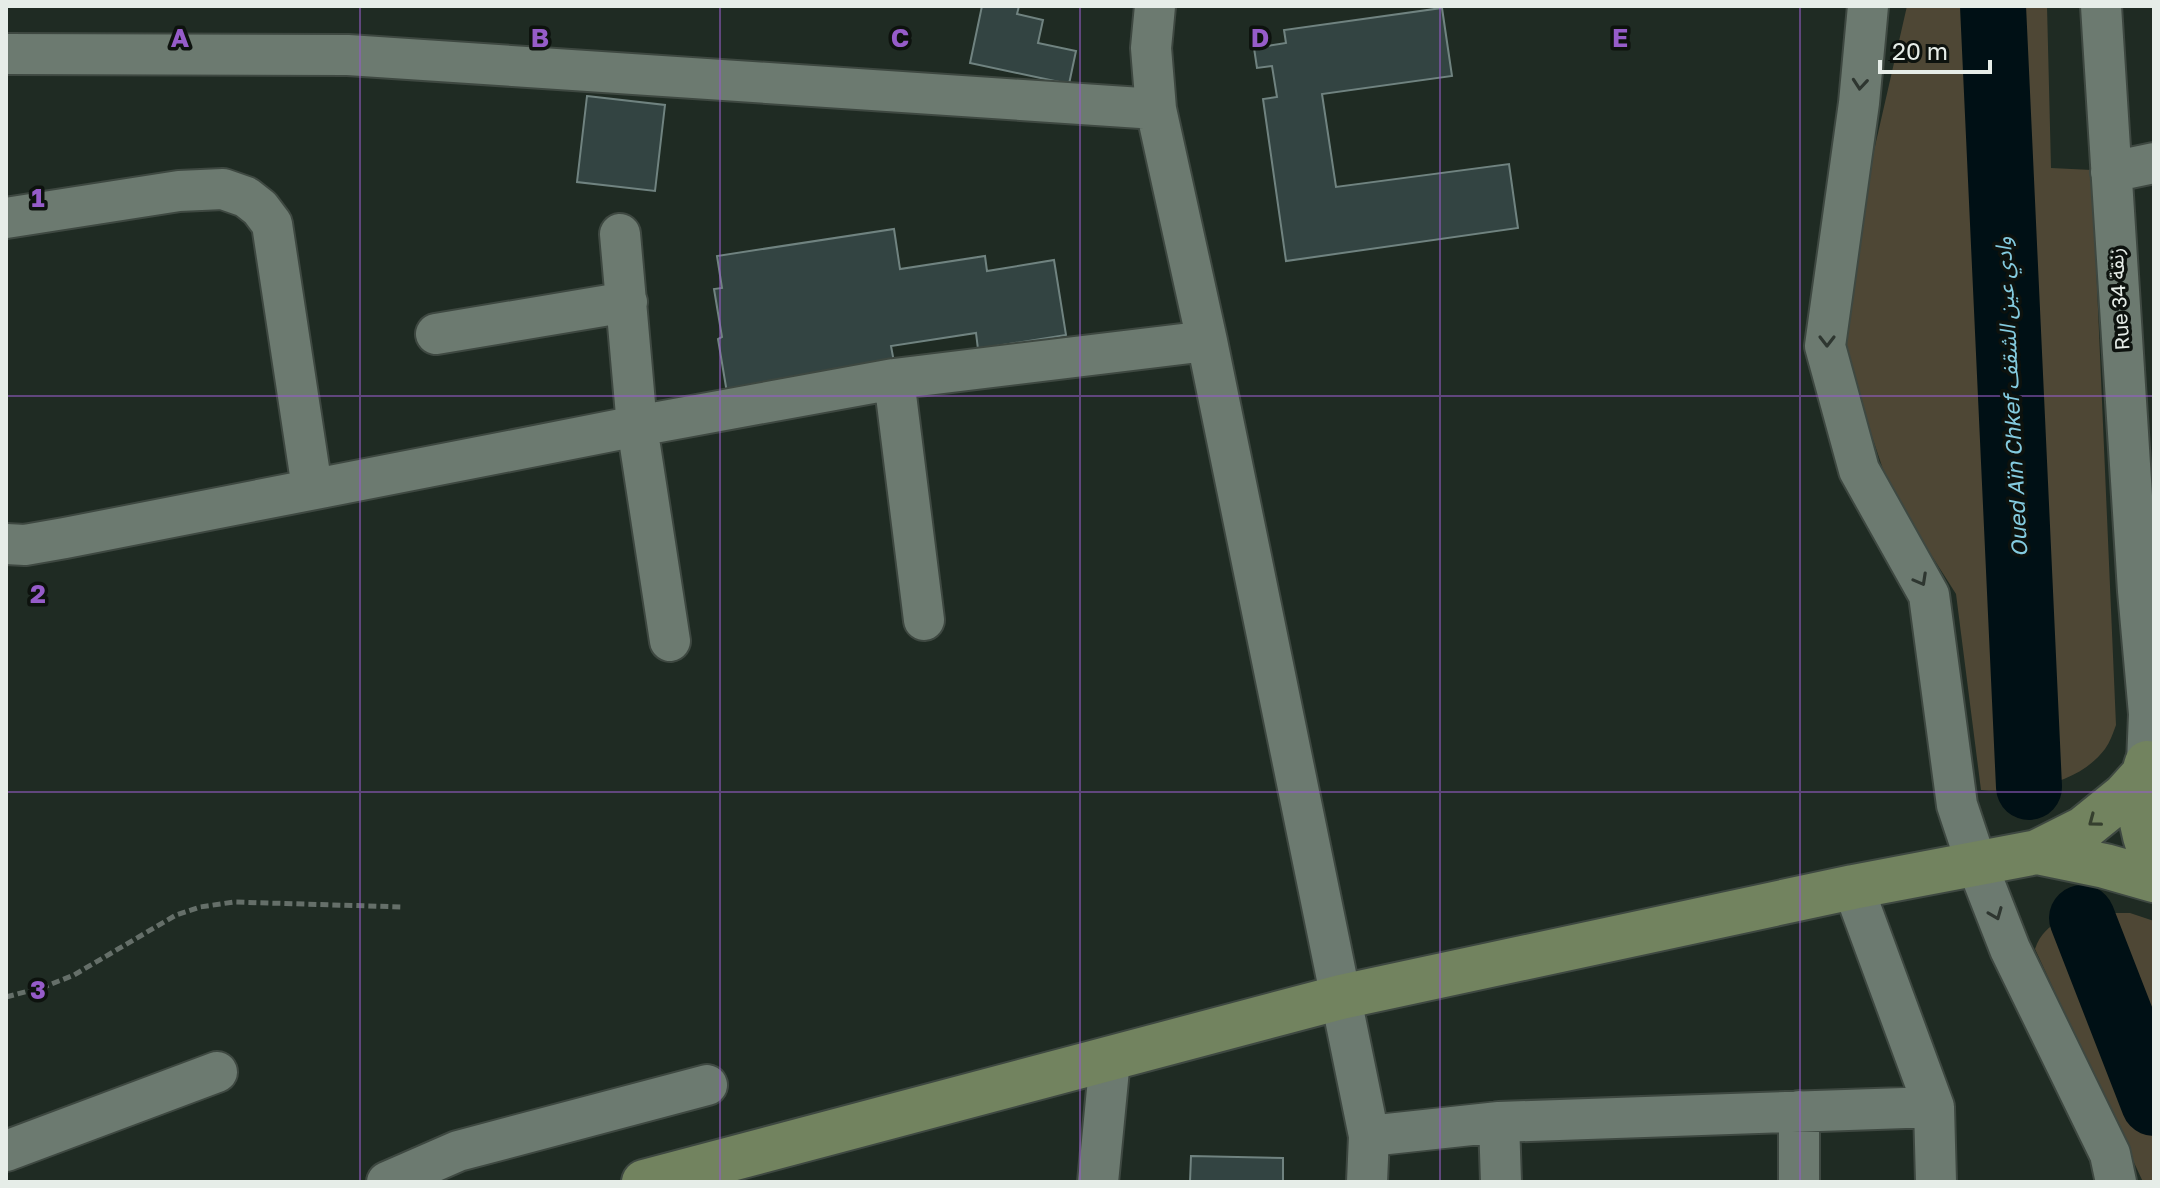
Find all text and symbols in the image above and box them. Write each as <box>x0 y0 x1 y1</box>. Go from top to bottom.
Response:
text: A <box>171 22 190 53</box>
text: B <box>531 22 549 53</box>
text: C <box>891 22 909 53</box>
text: D <box>1251 22 1269 53</box>
text: E <box>1612 22 1628 53</box>
scale bar <box>1880 24 1990 74</box>
text: 20 m <box>1892 36 1948 65</box>
one-way arrow <box>1852 78 1869 91</box>
text: 1 <box>31 182 45 213</box>
water label: Oued Aïn Chkef وادي عين الشقف <box>1989 236 2037 558</box>
street label: Rue 34 زنقة <box>2102 247 2135 351</box>
one-way arrow <box>1818 335 1836 348</box>
one-way arrow <box>1911 572 1927 586</box>
text: 2 <box>30 578 46 609</box>
one-way arrow <box>2089 811 2103 825</box>
one-way arrow <box>1986 906 2003 920</box>
text: 3 <box>30 974 46 1005</box>

